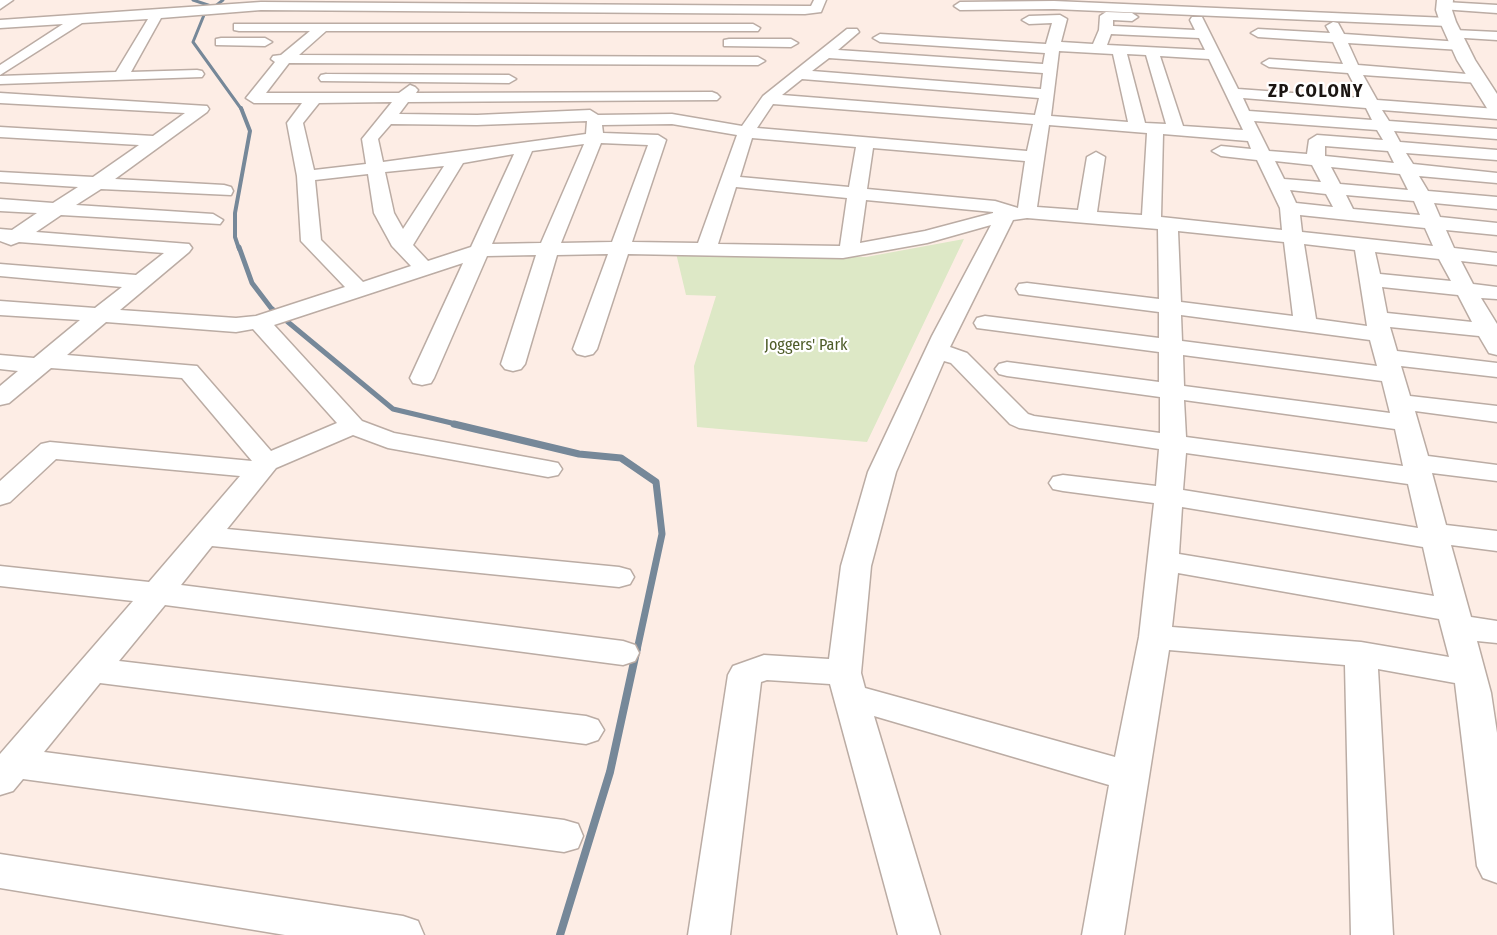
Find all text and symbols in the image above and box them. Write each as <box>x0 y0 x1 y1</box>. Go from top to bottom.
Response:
district label: ZP COLONY <box>1268 81 1364 103</box>
park label: Joggers' Park <box>765 336 847 356</box>

